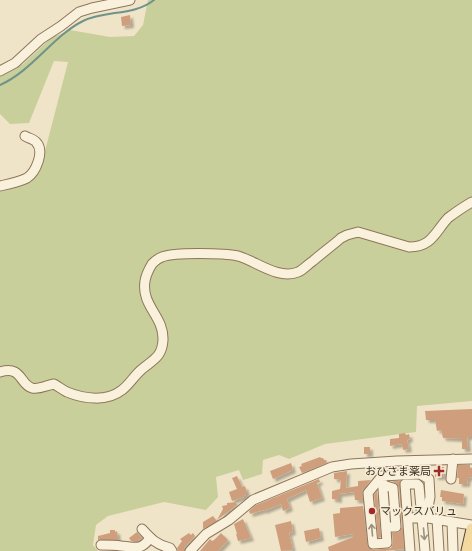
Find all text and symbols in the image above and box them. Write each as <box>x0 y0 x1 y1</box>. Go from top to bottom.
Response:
place label: おひさま薬局 <box>365 465 431 477</box>
marker: おひさま薬局 <box>434 466 444 476</box>
place label: マックスバリュ <box>380 505 457 517</box>
marker: マックスバリュ <box>367 506 377 516</box>
one-way arrow <box>368 524 375 537</box>
one-way arrow <box>420 527 427 540</box>

